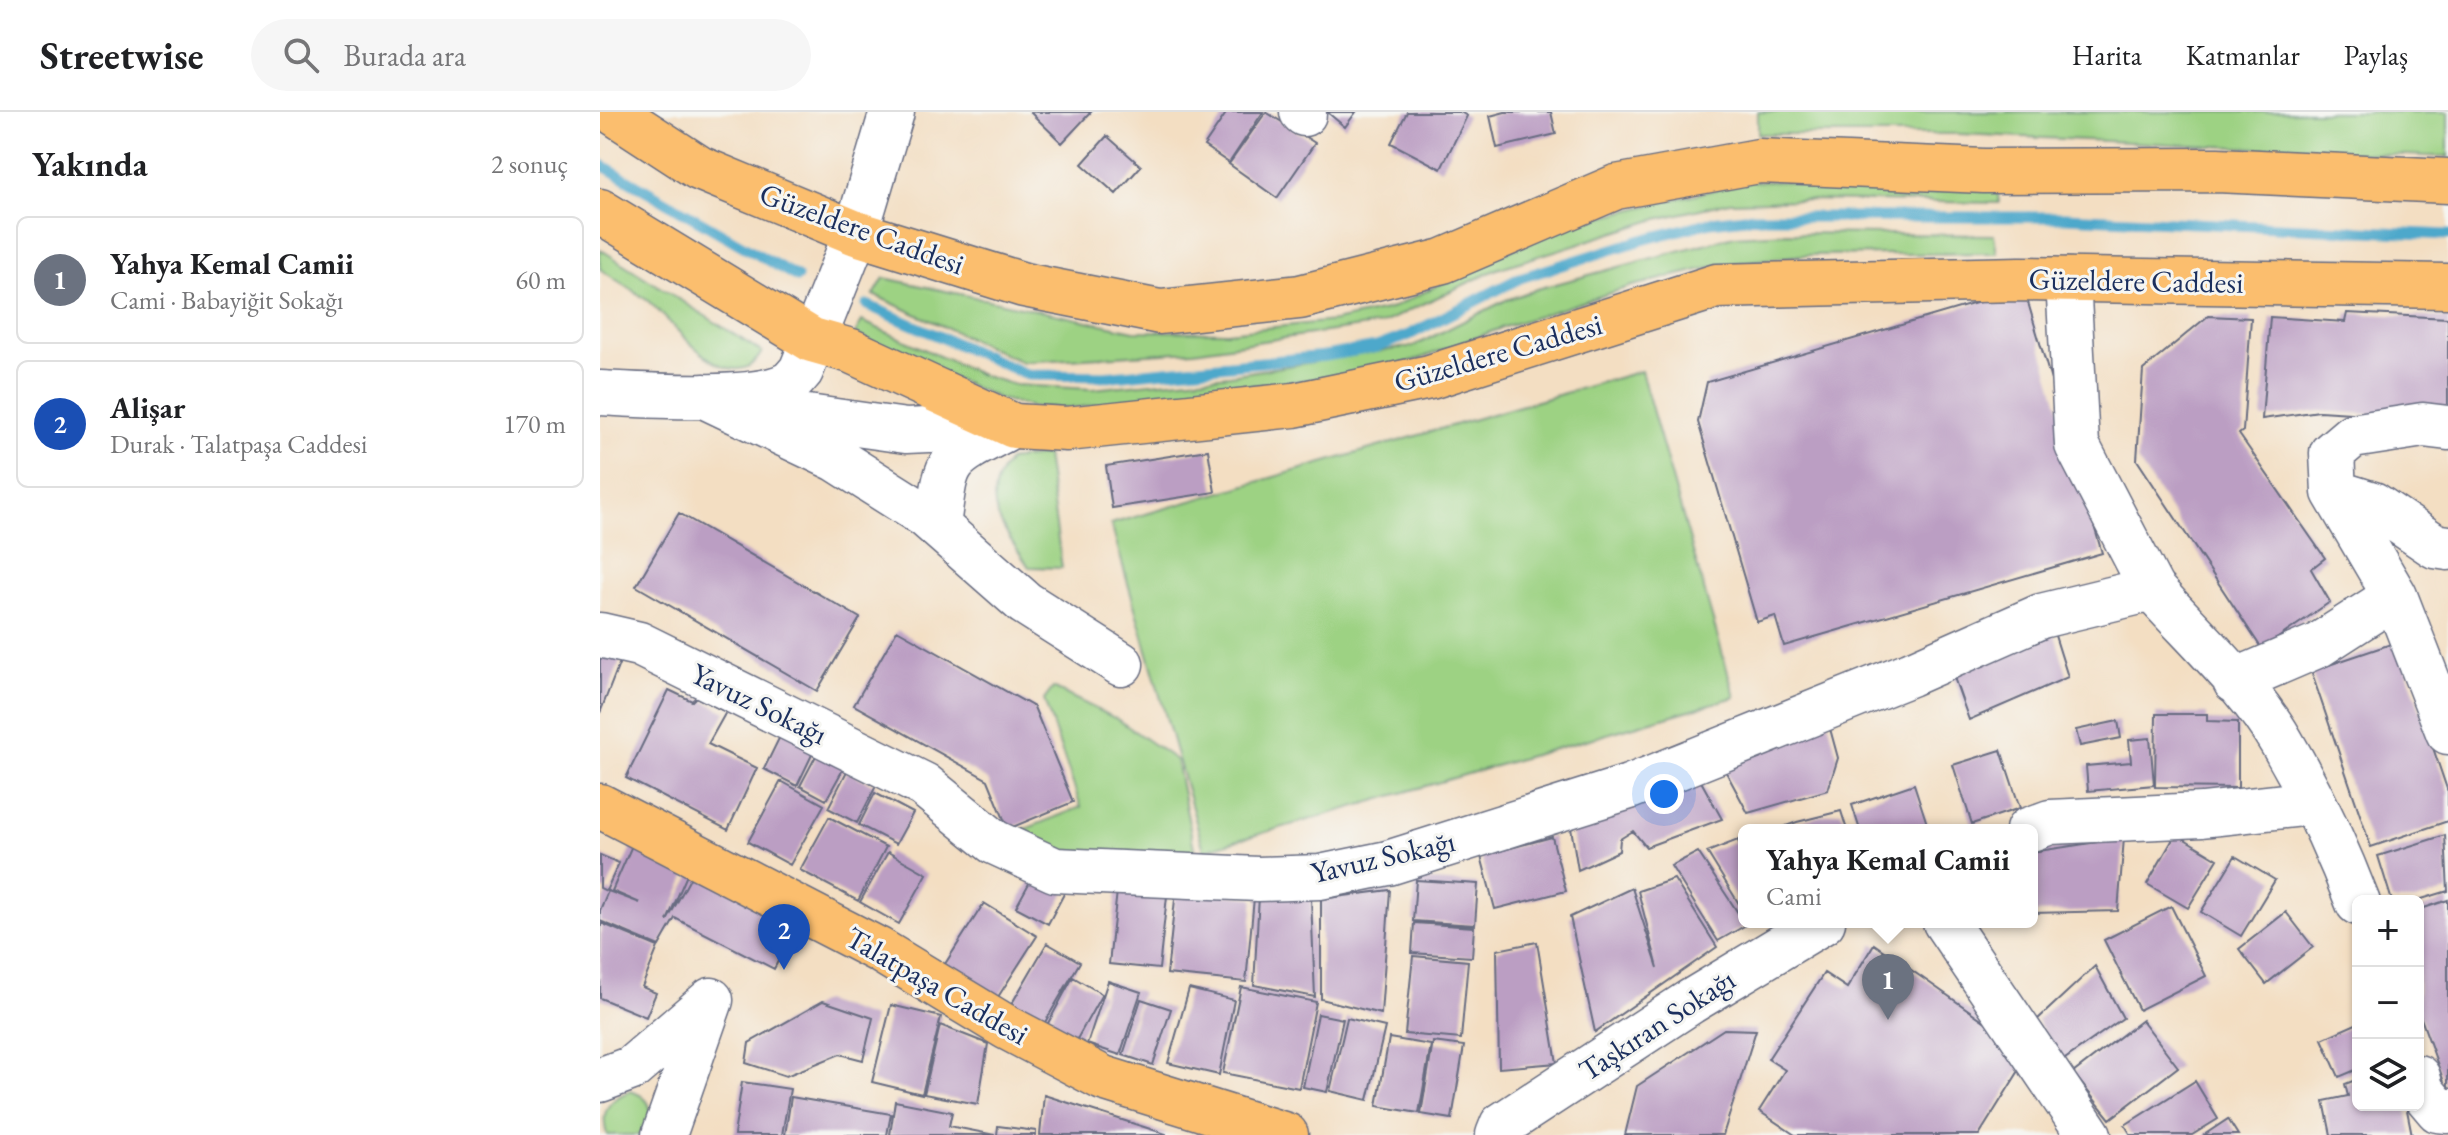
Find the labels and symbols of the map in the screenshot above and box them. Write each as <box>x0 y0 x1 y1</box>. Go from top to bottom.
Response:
street label: Güzeldere Caddesi <box>755 173 970 284</box>
street label: Güzeldere Caddesi <box>2028 259 2244 302</box>
street label: Güzeldere Caddesi <box>1389 304 1607 401</box>
street label: Yavuz Sokağı <box>685 654 834 753</box>
your location <box>1644 774 1684 814</box>
street label: Yavuz Sokağı <box>1307 821 1459 892</box>
pin: 2 <box>758 904 810 970</box>
street label: Talatpaşa Caddesi <box>839 918 1036 1054</box>
pin: 1 <box>1862 954 1914 1020</box>
street label: Taşkıran Sokağı <box>1571 960 1742 1090</box>

